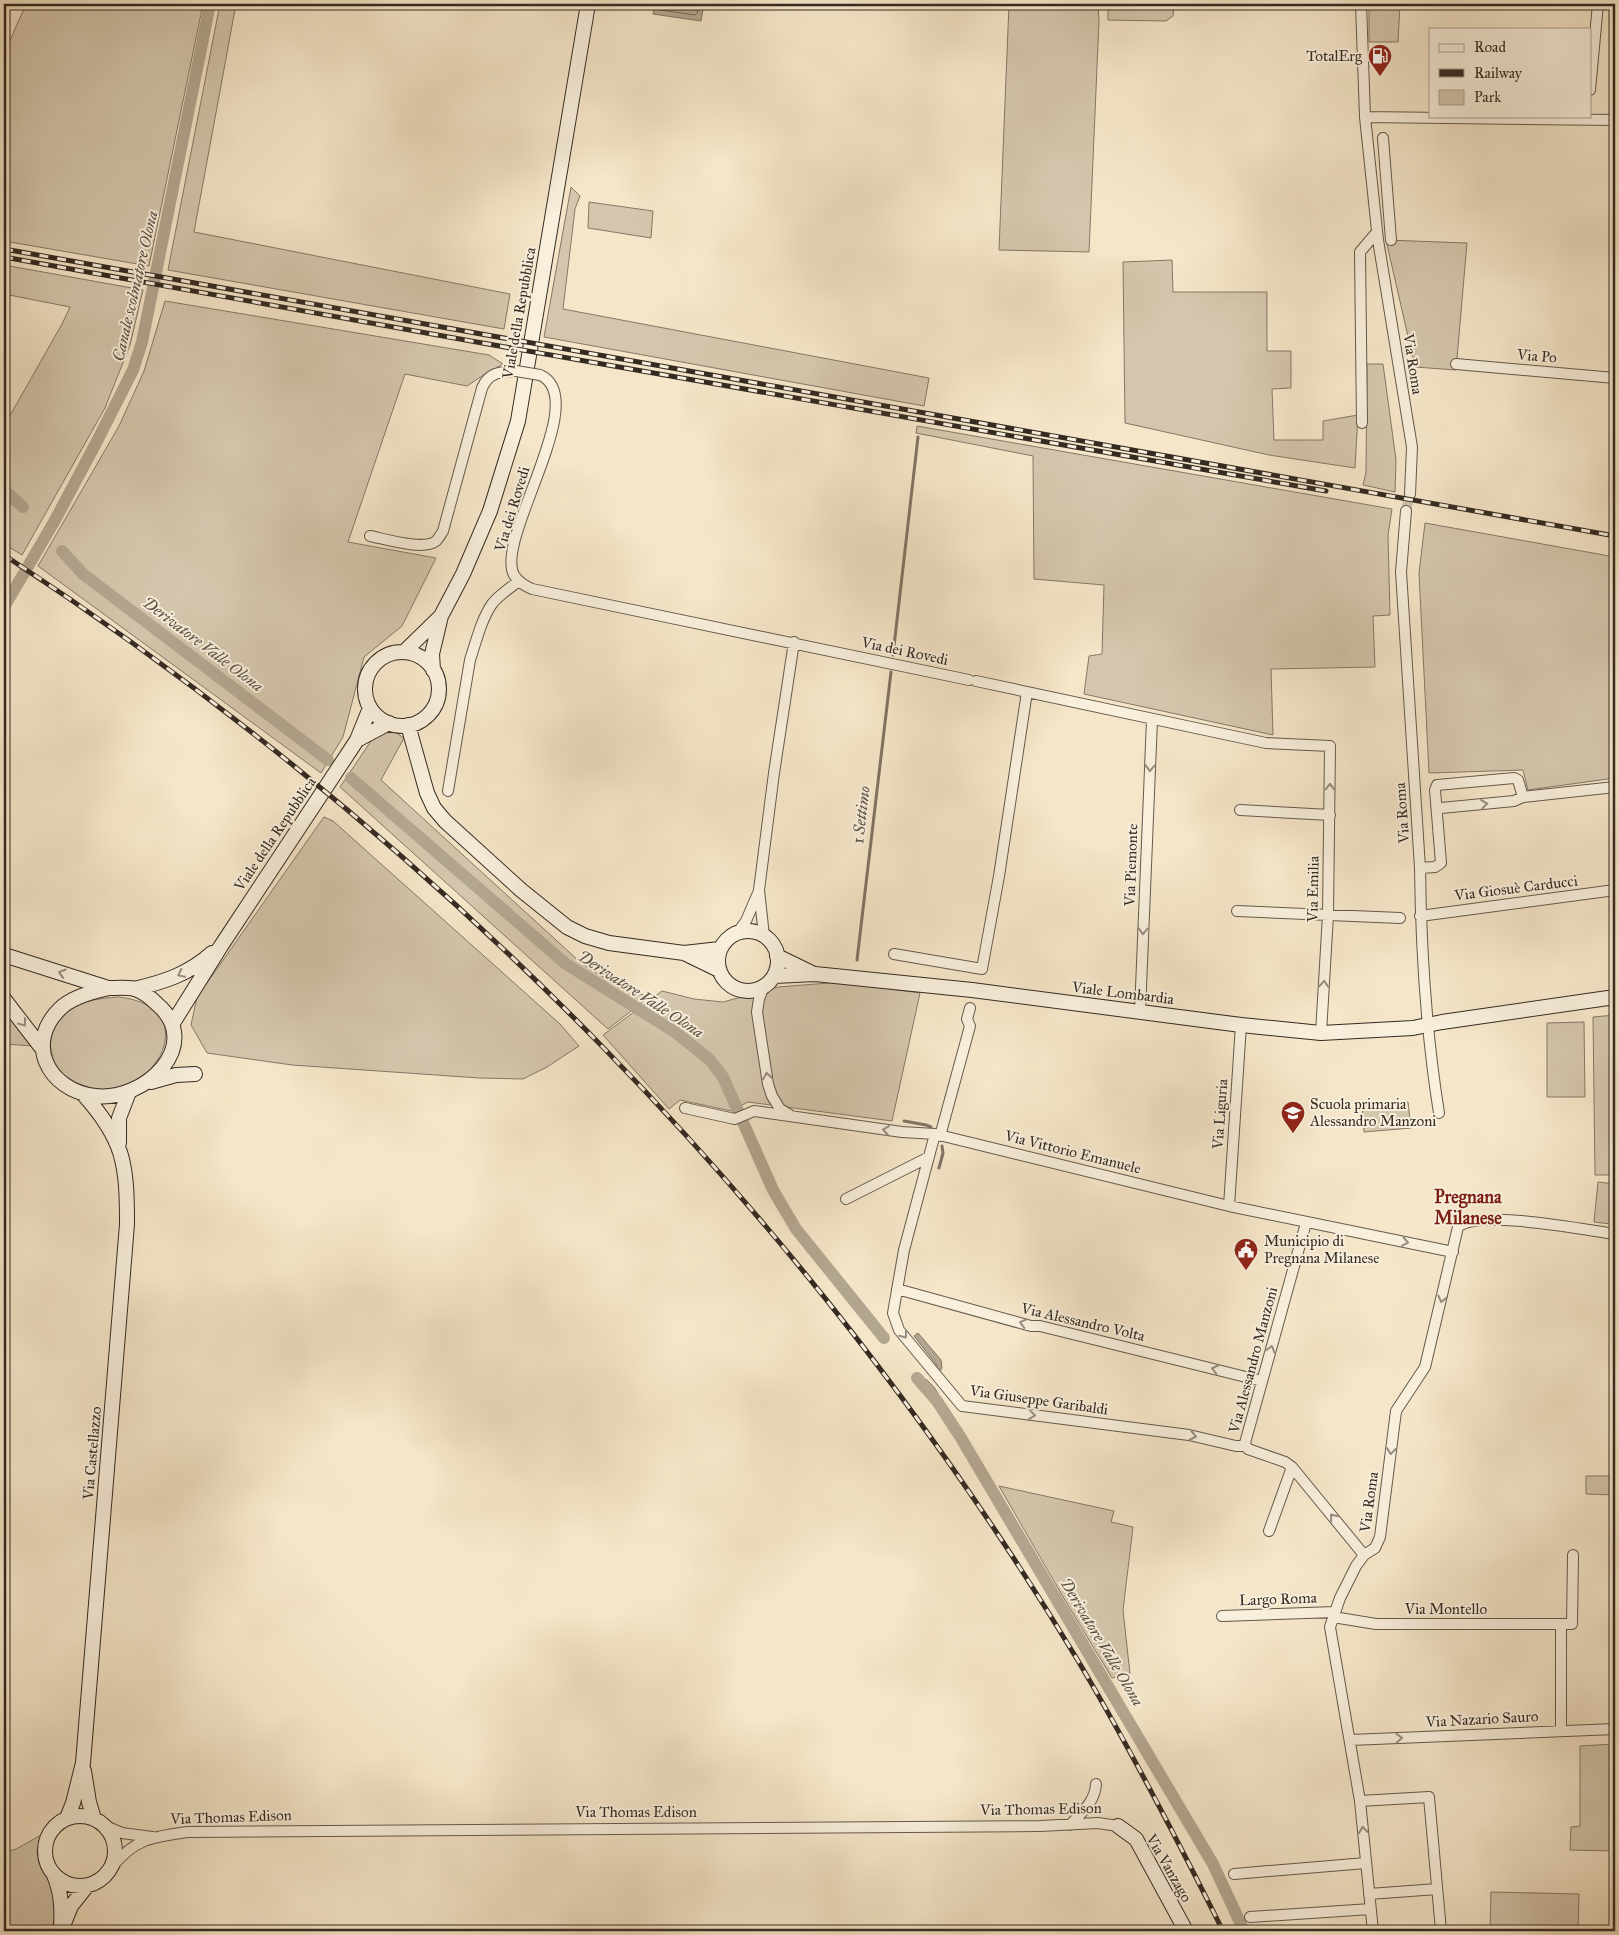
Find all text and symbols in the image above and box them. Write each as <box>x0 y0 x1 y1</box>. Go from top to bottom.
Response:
legend <box>1429 28 1592 118</box>
text: Road <box>1474 38 1506 56</box>
fuel station icon: TotalErg <box>1367 43 1393 77</box>
place label: TotalErg <box>1306 47 1363 65</box>
text: Railway <box>1474 64 1523 82</box>
text: Park <box>1474 88 1501 106</box>
water label: Canale scolmatore Olona <box>108 209 162 363</box>
street label: Viale della Repubblica <box>498 245 540 381</box>
street label: Via Roma <box>1399 331 1427 396</box>
street label: Via Po <box>1515 345 1558 367</box>
street label: Via dei Rovedi <box>490 464 533 555</box>
water label: Derivatore Valle Olona <box>139 592 267 696</box>
street label: Via dei Rovedi <box>859 633 950 669</box>
one-way arrow <box>1144 765 1155 773</box>
street label: Viale della Repubblica <box>230 773 320 895</box>
street label: Via Roma <box>1391 781 1413 845</box>
one-way arrow <box>1325 783 1335 790</box>
water label: 1 Settimo <box>848 785 874 845</box>
one-way arrow <box>1481 799 1489 810</box>
street label: Via Piemonte <box>1121 823 1141 908</box>
street label: Via Emilia <box>1303 855 1323 923</box>
street label: Via Giosuè Carducci <box>1452 872 1579 905</box>
one-way arrow <box>1138 927 1149 935</box>
water label: Derivatore Valle Olona <box>575 946 708 1042</box>
one-way arrow <box>177 968 186 978</box>
one-way arrow <box>58 969 67 979</box>
street label: Viale Lombardia <box>1070 978 1176 1008</box>
one-way arrow <box>1318 980 1329 988</box>
one-way arrow <box>18 1017 26 1026</box>
one-way arrow <box>763 1071 773 1080</box>
street label: Via Liguria <box>1208 1078 1231 1151</box>
place label: Scuola primaria Alessandro Manzoni <box>1309 1095 1437 1130</box>
school or university icon: Scuola primaria Alessandro Manzoni <box>1280 1100 1306 1134</box>
one-way arrow <box>882 1125 891 1135</box>
street label: Via Vittorio Emanuele <box>1002 1126 1143 1178</box>
district label: Pregnana Milanese <box>1434 1186 1502 1229</box>
place label: Municipio di Pregnana Milanese <box>1264 1232 1379 1267</box>
public building icon: Municipio di Pregnana Milanese <box>1233 1237 1259 1271</box>
one-way arrow <box>1401 1237 1410 1247</box>
street label: Via Alessandro Manzoni <box>1225 1285 1281 1436</box>
one-way arrow <box>1437 1295 1447 1303</box>
street label: Via Alessandro Volta <box>1018 1299 1147 1345</box>
one-way arrow <box>1020 1319 1028 1329</box>
one-way arrow <box>898 1329 906 1338</box>
one-way arrow <box>1266 1345 1276 1353</box>
one-way arrow <box>1211 1364 1220 1375</box>
street label: Via Giuseppe Garibaldi <box>968 1381 1109 1419</box>
street label: Via Castellazzo <box>79 1405 105 1501</box>
one-way arrow <box>1028 1409 1036 1419</box>
one-way arrow <box>1189 1430 1198 1441</box>
one-way arrow <box>1386 1447 1397 1455</box>
street label: Via Roma <box>1356 1470 1382 1535</box>
one-way arrow <box>1329 1514 1338 1523</box>
water label: Derivatore Valle Olona <box>1056 1575 1148 1710</box>
street label: Largo Roma <box>1239 1589 1318 1609</box>
street label: Via Montello <box>1404 1600 1488 1618</box>
street label: Via Nazario Sauro <box>1424 1707 1539 1731</box>
one-way arrow <box>1395 1732 1403 1743</box>
street label: Via Thomas Edison <box>979 1799 1102 1819</box>
street label: Via Thomas Edison <box>574 1803 697 1821</box>
street label: Via Thomas Edison <box>169 1806 292 1828</box>
one-way arrow <box>1358 1826 1369 1834</box>
street label: Via Vanzago <box>1142 1830 1196 1906</box>

